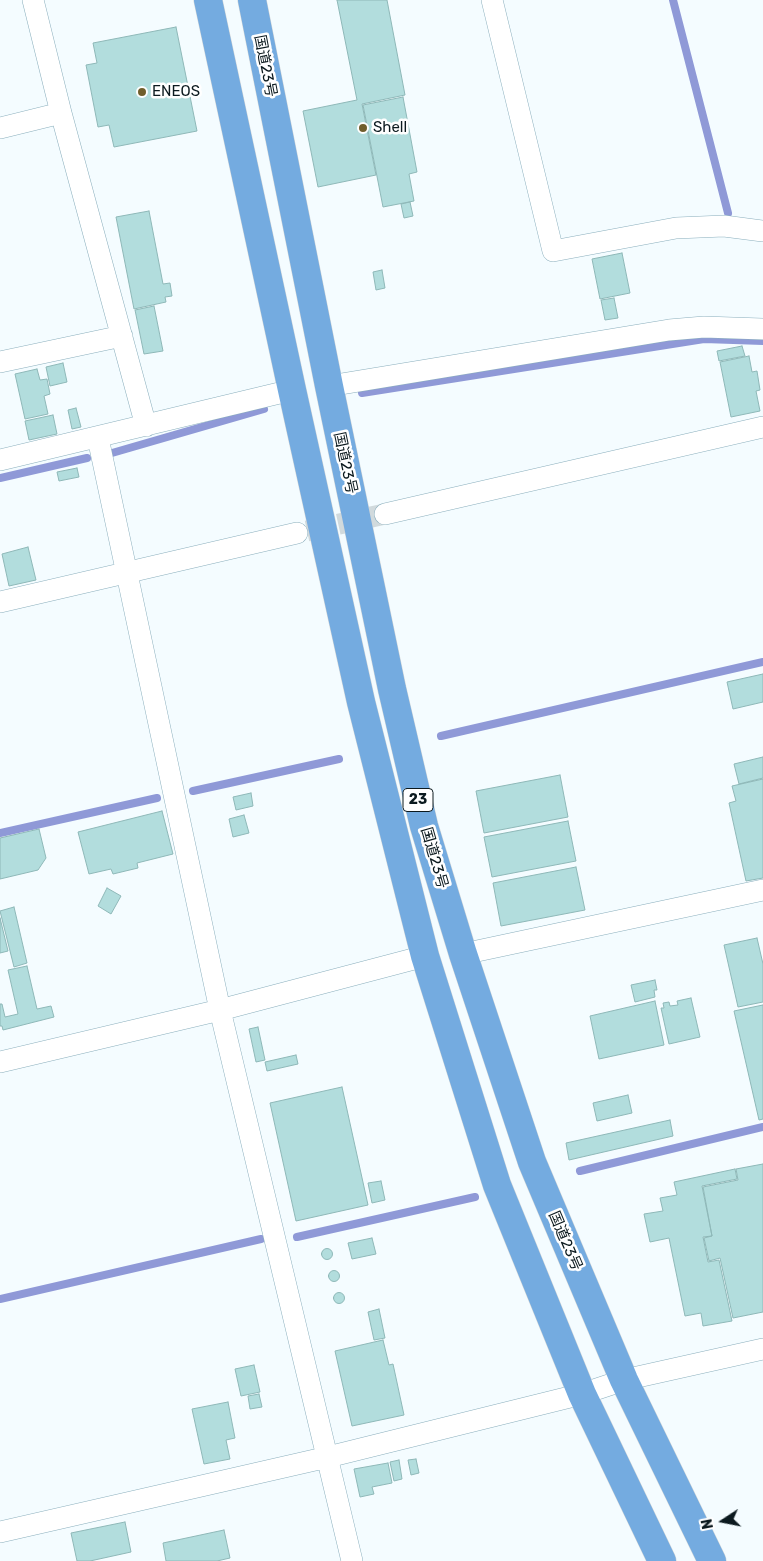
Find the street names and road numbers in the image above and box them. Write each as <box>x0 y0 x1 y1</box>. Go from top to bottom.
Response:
street label: 国道23号 <box>250 33 280 99</box>
street label: 国道23号 <box>330 430 360 496</box>
road number: 23 <box>403 788 433 812</box>
street label: 国道23号 <box>417 825 451 891</box>
street label: 国道23号 <box>544 1209 586 1273</box>

